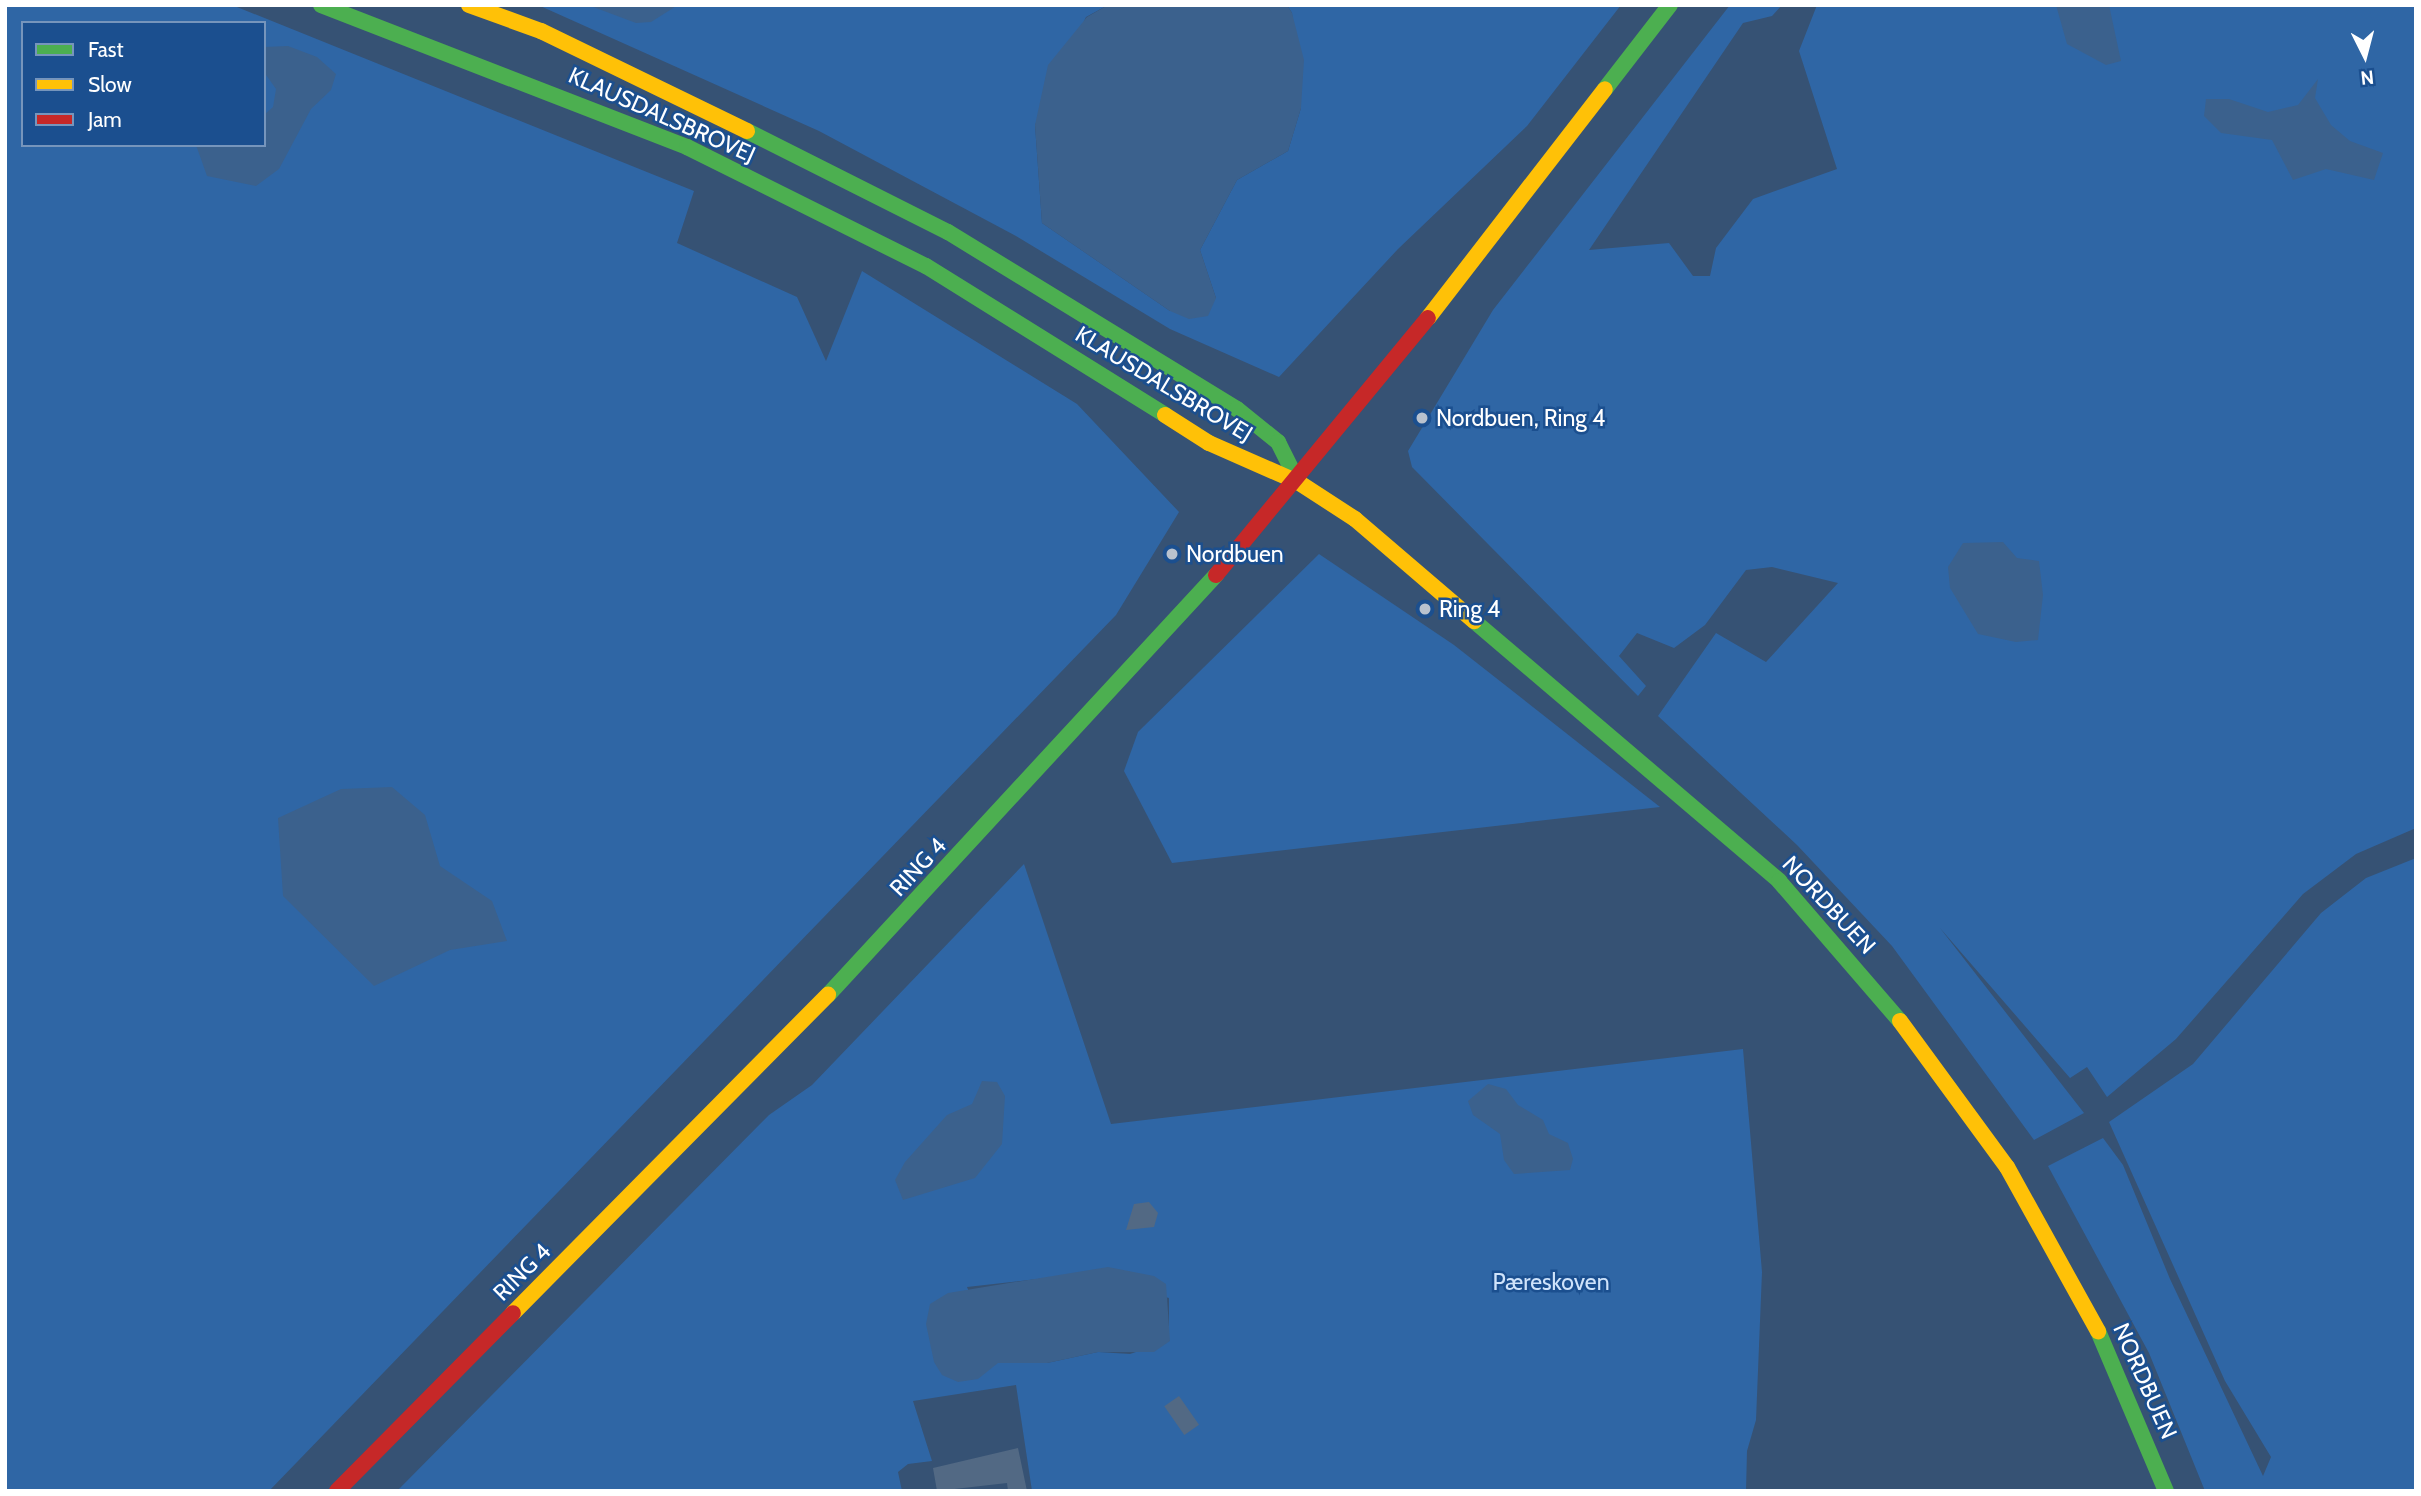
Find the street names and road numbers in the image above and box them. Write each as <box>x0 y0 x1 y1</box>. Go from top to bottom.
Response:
street label: KLAUSDALSBROVEJ <box>564 61 760 169</box>
street label: KLAUSDALSBROVEJ <box>1070 320 1258 448</box>
street label: RING 4 <box>884 832 952 902</box>
street label: NORDBUEN <box>1777 850 1881 960</box>
street label: RING 4 <box>488 1238 556 1306</box>
street label: NORDBUEN <box>2107 1319 2183 1443</box>

